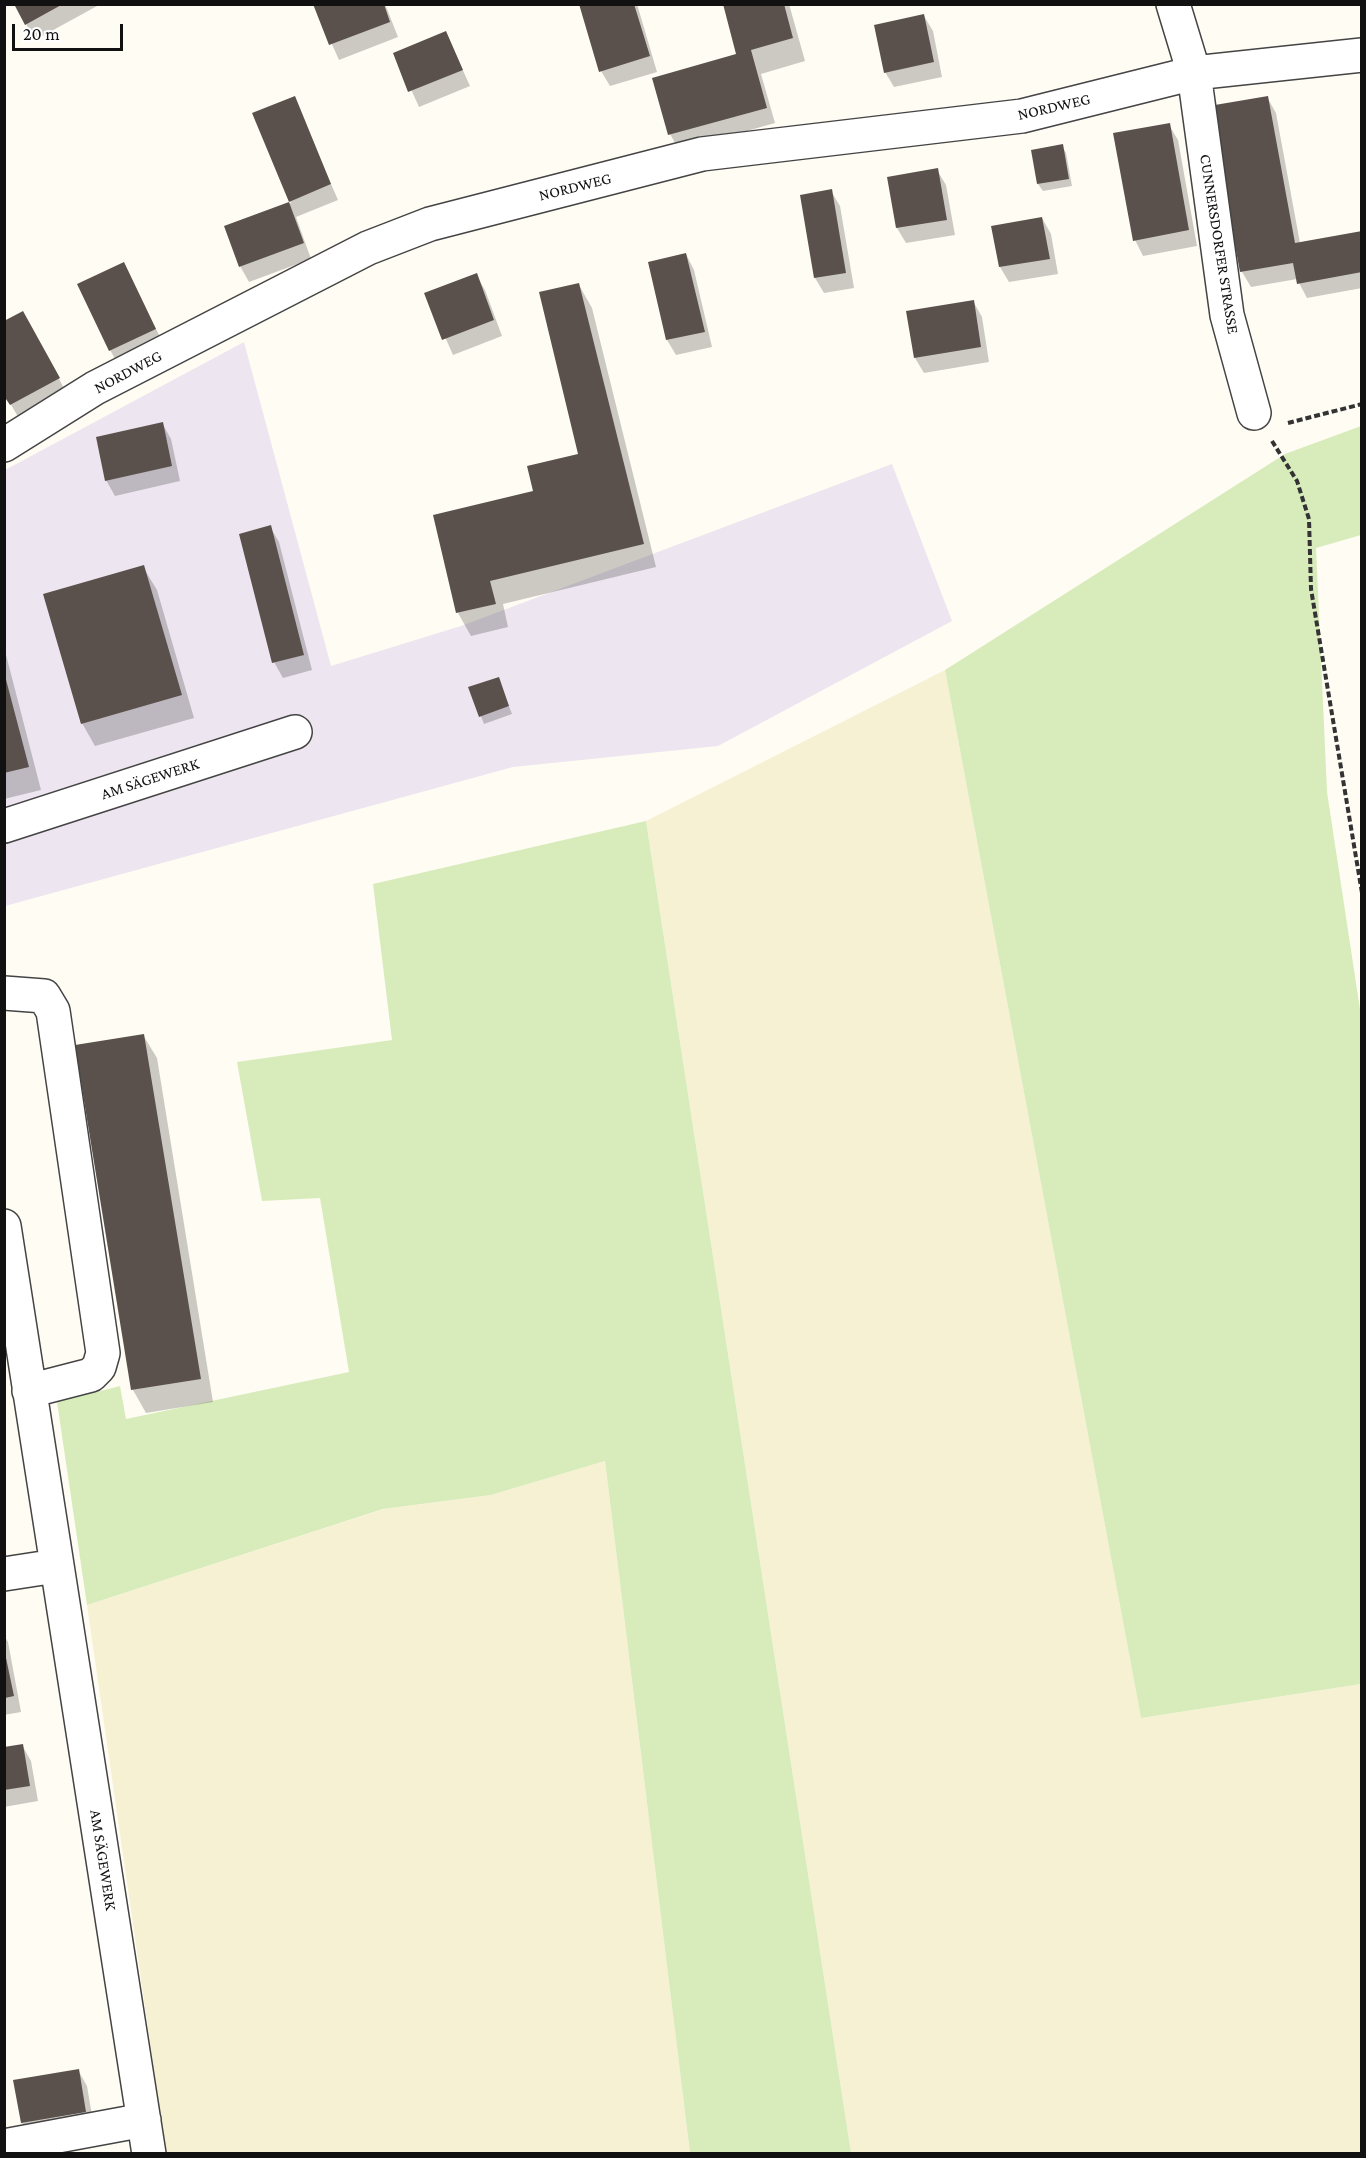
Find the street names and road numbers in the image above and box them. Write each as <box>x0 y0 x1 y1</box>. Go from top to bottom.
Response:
street label: NORDWEG <box>1016 89 1092 125</box>
street label: CUNNERSDORFER STRASSE <box>1195 153 1243 335</box>
street label: NORDWEG <box>537 169 613 205</box>
street label: NORDWEG <box>91 346 165 398</box>
street label: AM SÄGEWERK <box>99 754 201 804</box>
street label: AM SÄGEWERK <box>86 1808 120 1912</box>

